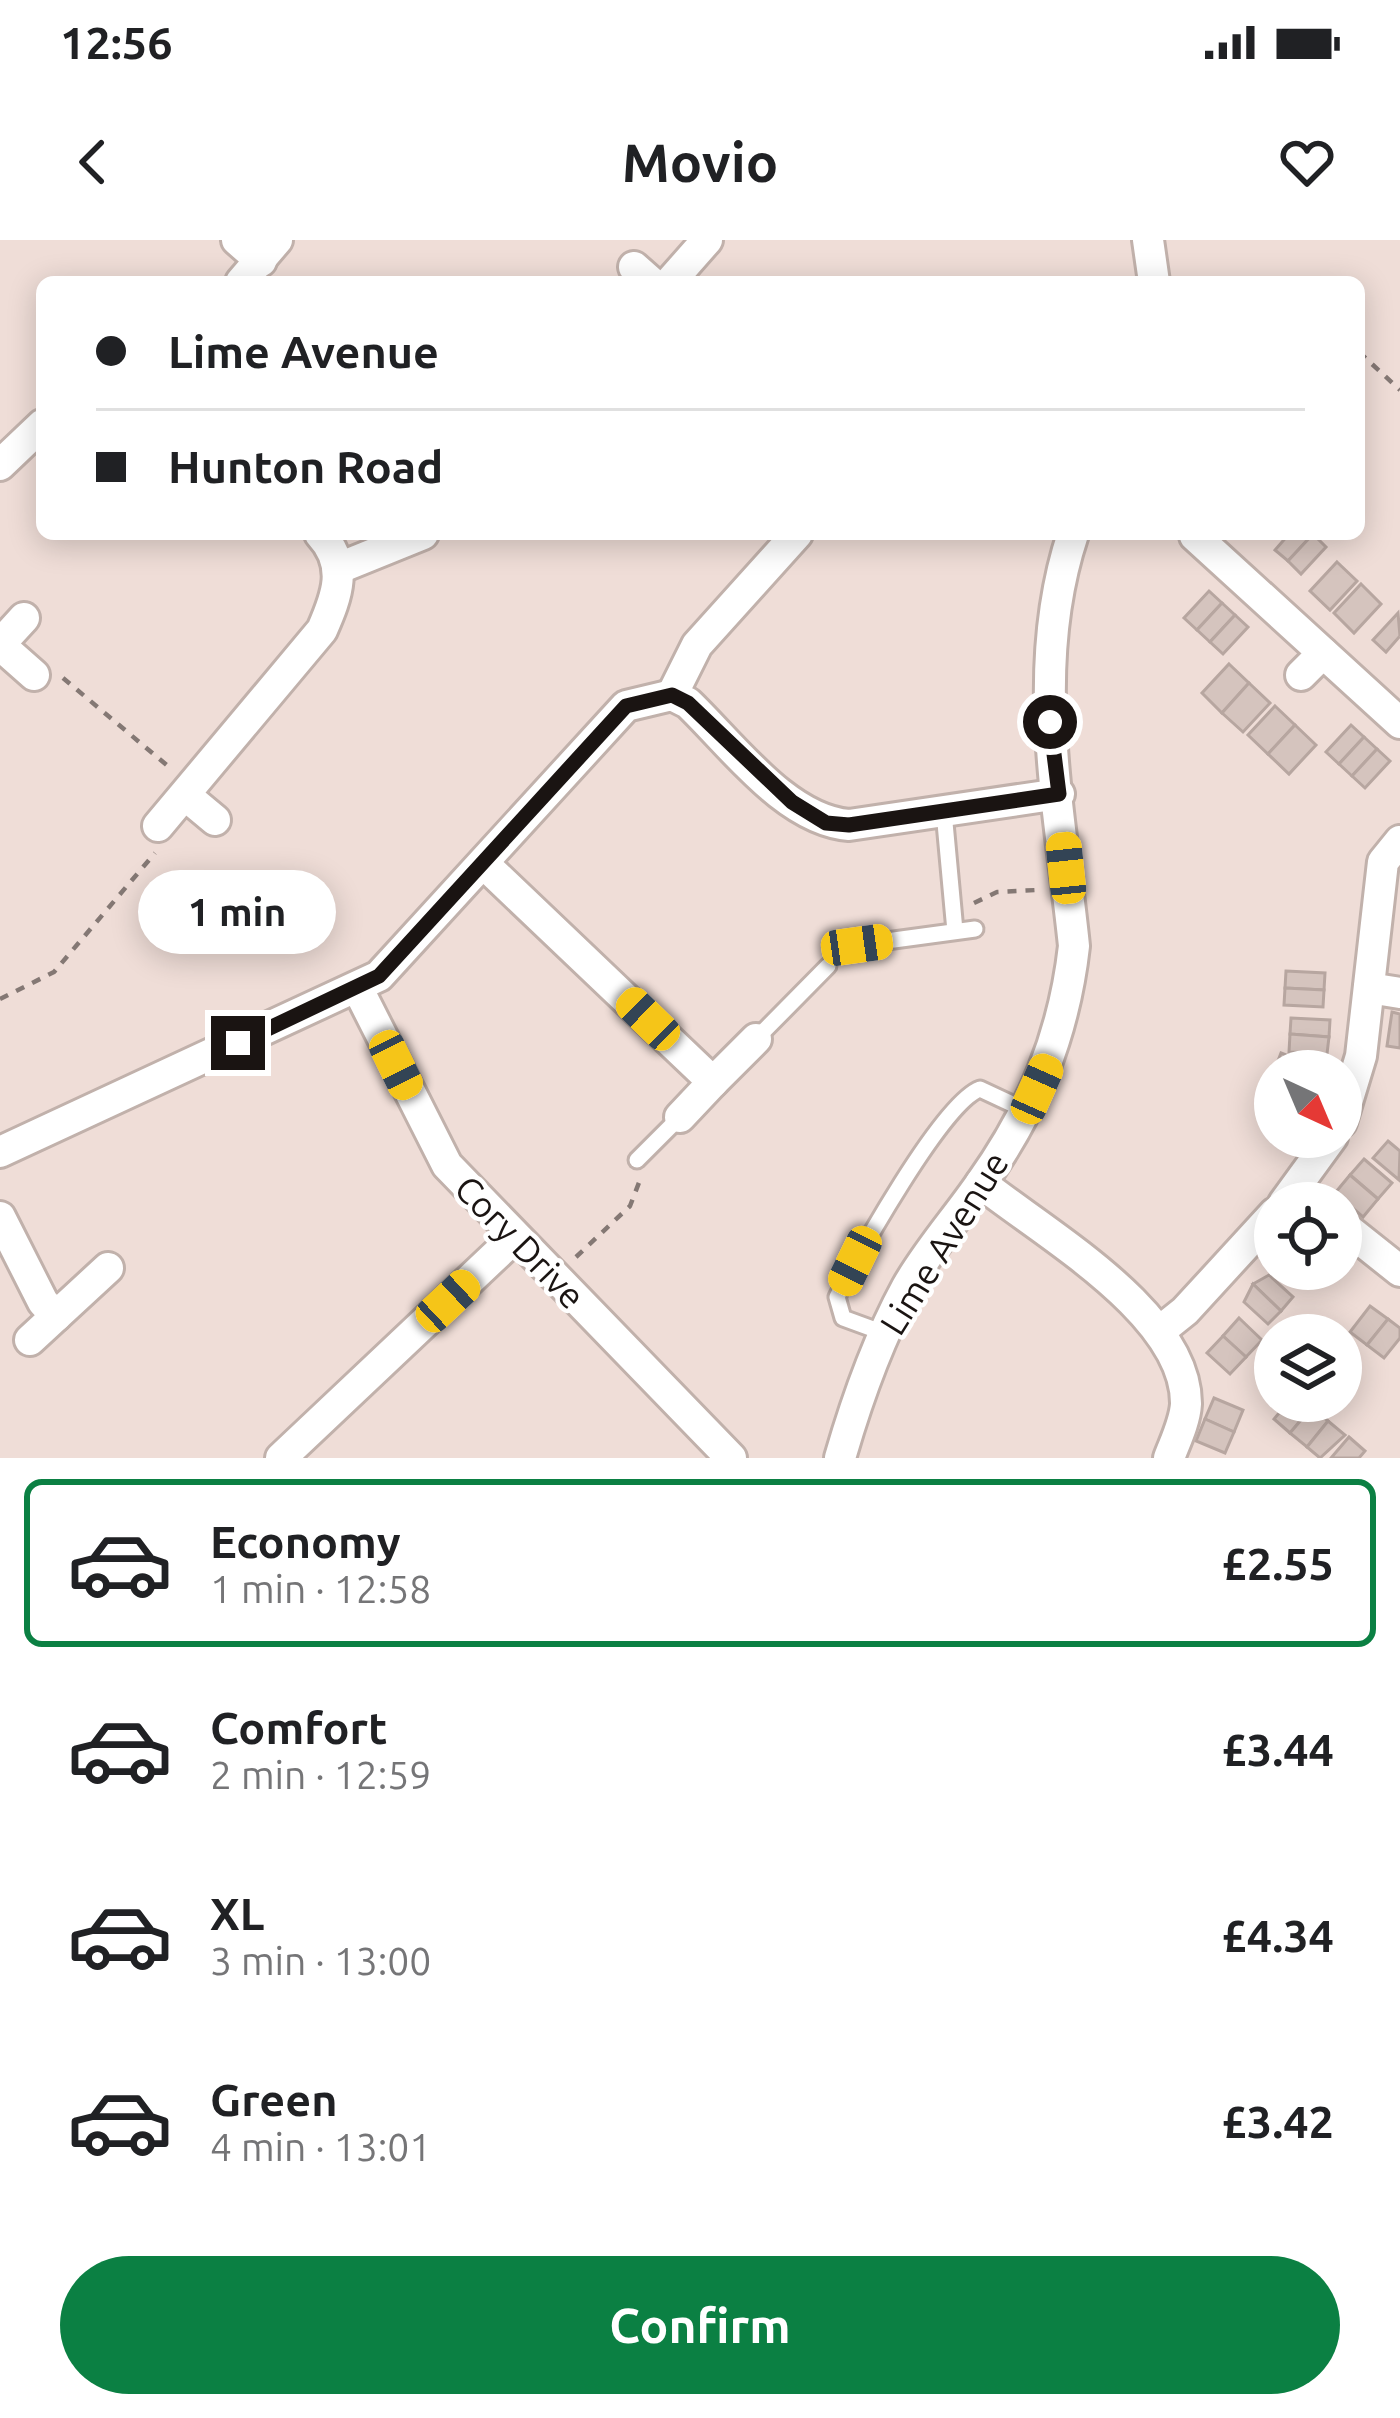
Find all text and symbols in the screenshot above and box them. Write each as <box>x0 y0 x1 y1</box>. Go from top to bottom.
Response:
text: 12:56 <box>60 17 173 68</box>
icon: back <box>60 129 126 195</box>
icon: heart <box>1274 129 1340 195</box>
text: Movio <box>622 132 778 192</box>
text: Lime Avenue <box>168 326 439 377</box>
text: Hunton Road <box>168 441 443 492</box>
route start <box>1023 695 1077 749</box>
car <box>1044 830 1088 906</box>
callout: 1 min <box>139 869 337 953</box>
text: 1 min <box>188 890 286 933</box>
car <box>819 922 895 968</box>
car <box>610 981 686 1057</box>
route end <box>211 1016 265 1070</box>
car <box>364 1025 428 1105</box>
car <box>1006 1049 1068 1129</box>
north arrow <box>1254 1050 1362 1158</box>
map controls <box>1254 1050 1362 1422</box>
street label: Lime Avenue <box>871 1144 1016 1342</box>
street label: Cory Drive <box>447 1167 594 1316</box>
button: locate <box>1254 1182 1362 1290</box>
car <box>823 1221 887 1301</box>
car <box>409 1263 487 1339</box>
button: layers <box>1254 1314 1362 1422</box>
icon: car <box>66 1509 174 1617</box>
text: Economy <box>210 1516 401 1567</box>
text: £2.55 <box>1221 1538 1334 1589</box>
text: 1 min · 12:58 <box>210 1567 431 1610</box>
icon: car <box>66 1695 174 1803</box>
text: Comfort <box>210 1702 387 1753</box>
text: £3.44 <box>1221 1724 1334 1775</box>
text: 2 min · 12:59 <box>210 1753 431 1796</box>
icon: car <box>66 1881 174 1989</box>
text: XL <box>210 1888 264 1939</box>
text: £4.34 <box>1221 1910 1334 1961</box>
text: 3 min · 13:00 <box>210 1939 431 1982</box>
icon: car <box>66 2067 174 2175</box>
text: Green <box>210 2074 337 2125</box>
text: £3.42 <box>1221 2096 1334 2147</box>
text: 4 min · 13:01 <box>210 2125 431 2168</box>
button: Confirm <box>60 2256 1340 2394</box>

